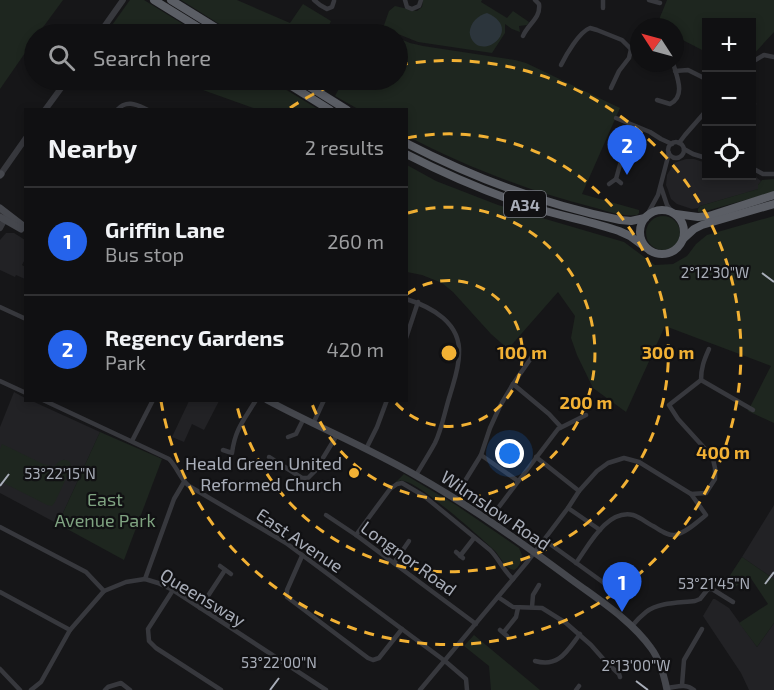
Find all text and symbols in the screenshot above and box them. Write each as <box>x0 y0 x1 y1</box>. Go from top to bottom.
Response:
north arrow <box>630 18 684 72</box>
map controls <box>702 18 756 180</box>
button: + <box>702 18 756 72</box>
search box <box>24 24 408 90</box>
icon: search <box>45 41 78 74</box>
text: Search here <box>93 44 211 70</box>
button: − <box>702 72 756 126</box>
pin: 2 <box>608 126 646 175</box>
button: locate <box>702 126 756 180</box>
text: Nearby <box>48 132 137 163</box>
text: 2 results <box>305 135 384 159</box>
road number: A34 <box>504 191 546 217</box>
text: Griffin Lane <box>105 216 225 242</box>
text: 1 <box>63 229 72 253</box>
text: 260 m <box>327 229 384 253</box>
text: Bus stop <box>105 242 184 266</box>
text: 2°12'30"W <box>681 263 749 281</box>
text: Regency Gardens <box>105 324 284 350</box>
text: 2 <box>62 337 73 361</box>
text: 420 m <box>326 337 384 361</box>
text: 100 m <box>497 341 547 363</box>
text: 300 m <box>642 341 694 363</box>
centre of rings <box>439 343 459 363</box>
text: Park <box>105 350 146 374</box>
text: 200 m <box>560 391 612 413</box>
your location <box>495 439 524 468</box>
text: 400 m <box>696 441 750 463</box>
place label: Heald Green United Reformed Church <box>185 452 342 495</box>
text: 53°22'15"N <box>24 464 96 482</box>
street label: Wilmslow Road <box>437 465 555 555</box>
marker: Heald Green United Reformed Church <box>347 466 361 480</box>
park label: East Avenue Park <box>54 488 156 531</box>
street label: East Avenue <box>252 503 348 577</box>
street label: Longnor Road <box>357 516 461 600</box>
pin: 1 <box>602 562 642 612</box>
street label: Queensway <box>156 563 250 631</box>
text: 53°21'45"N <box>678 574 750 592</box>
text: 53°22'00"N <box>241 653 317 671</box>
text: 2°13'00"W <box>602 656 670 674</box>

